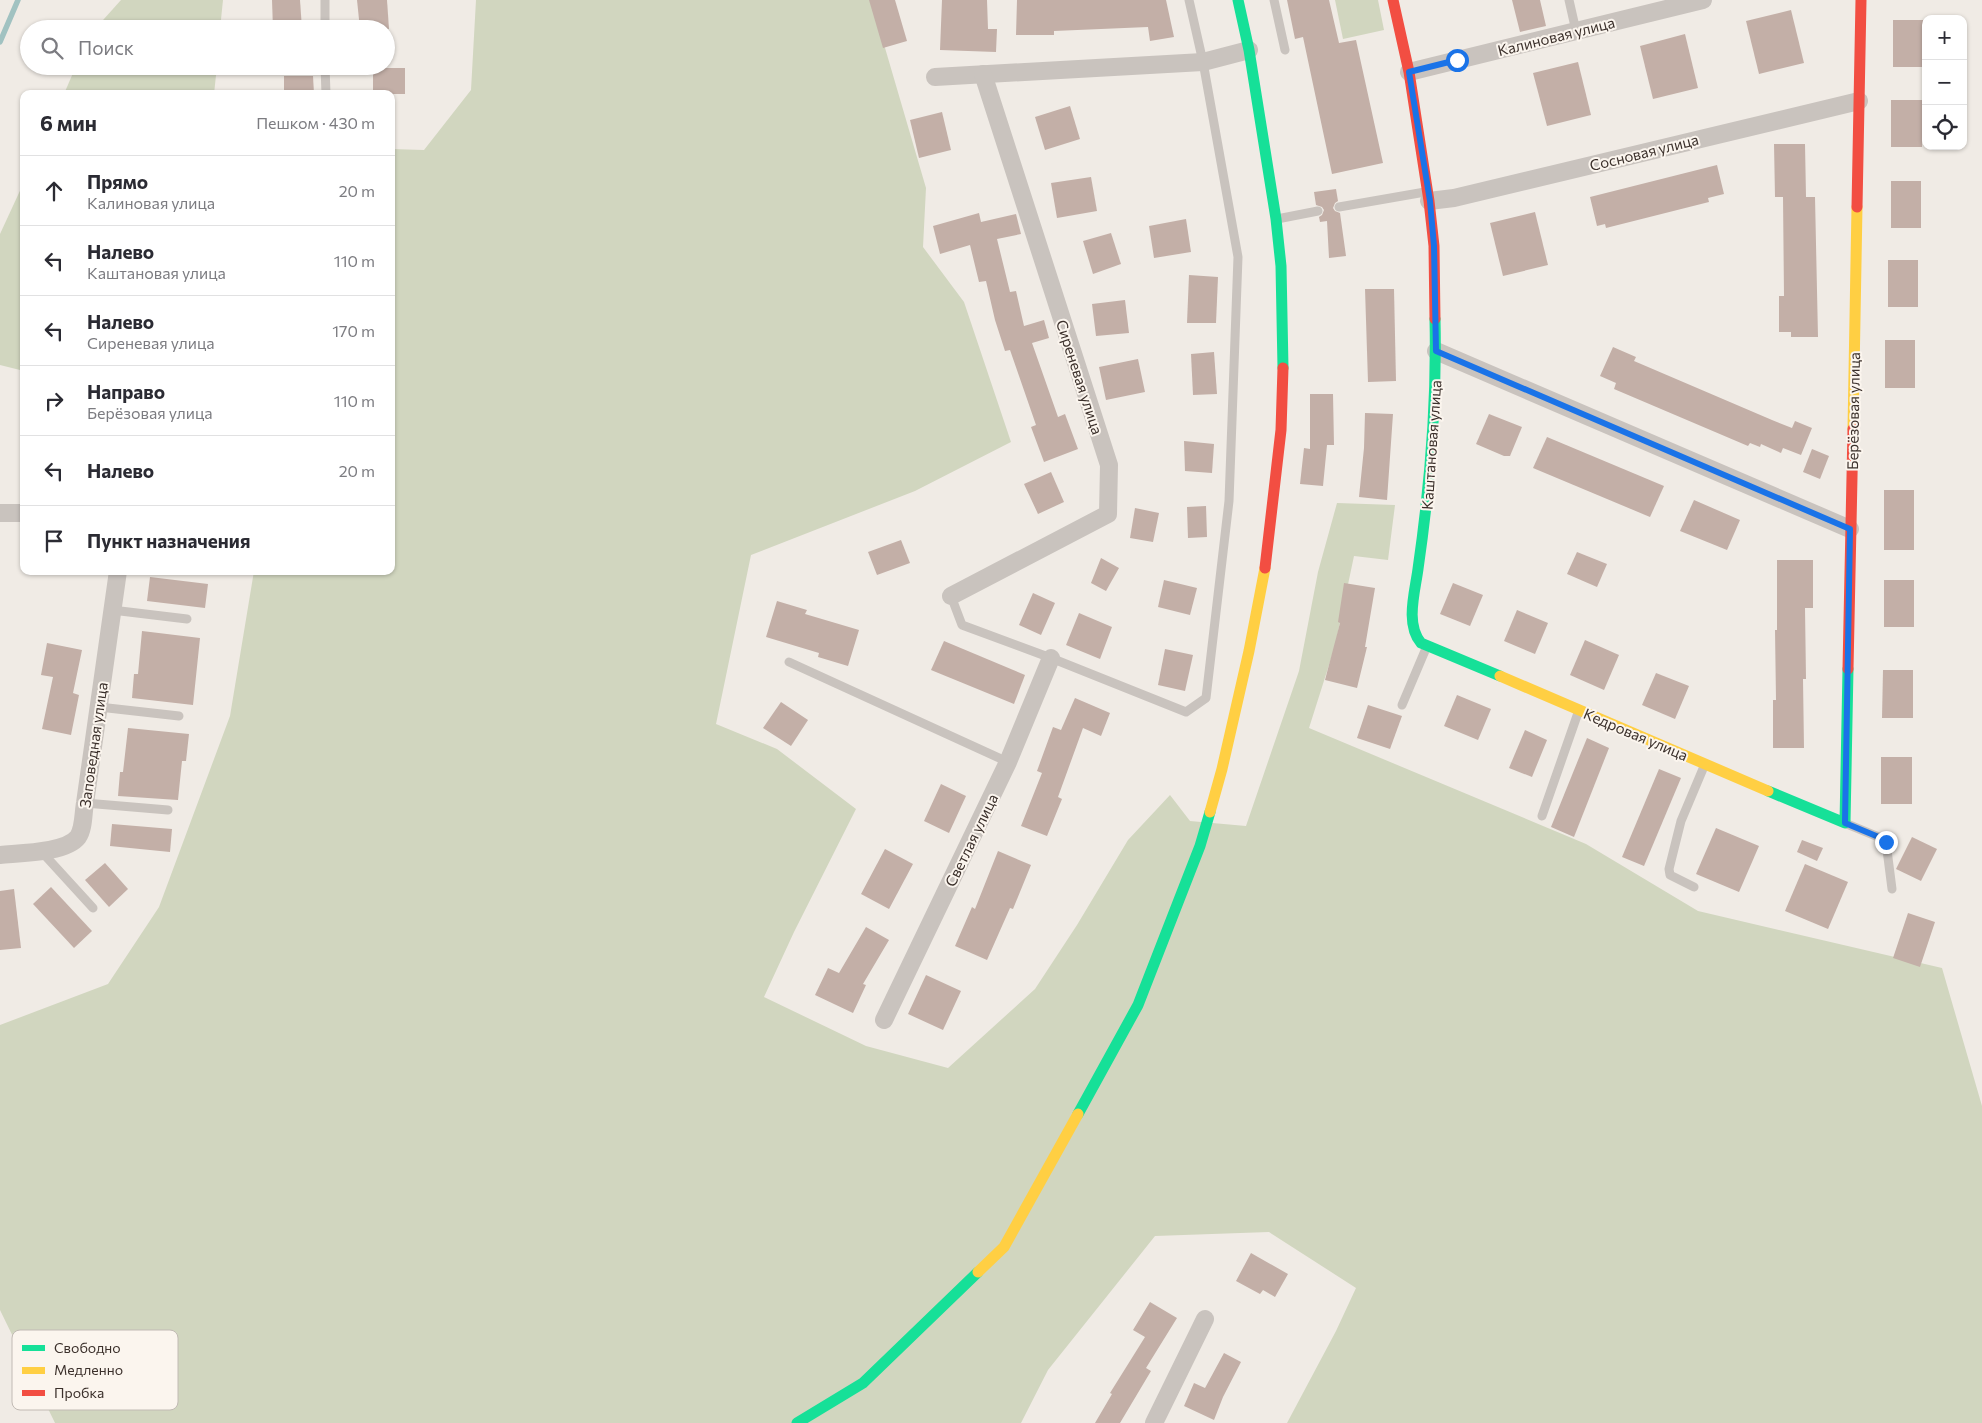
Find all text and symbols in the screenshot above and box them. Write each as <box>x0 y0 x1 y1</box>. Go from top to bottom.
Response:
street label: Калиновая улица <box>1496 13 1616 59</box>
map controls <box>1922 15 1967 150</box>
button: + <box>1922 15 1967 60</box>
search box <box>20 20 395 75</box>
icon: search <box>38 34 66 62</box>
text: Поиск <box>78 36 134 59</box>
route start <box>1446 49 1469 72</box>
button: − <box>1922 60 1967 105</box>
button: locate <box>1922 105 1967 150</box>
text: 6 мин <box>40 110 97 135</box>
text: Пешком · 430 m <box>256 113 375 132</box>
street label: Сосновая улица <box>1588 130 1700 174</box>
text: Прямо <box>87 170 148 193</box>
icon: ahead <box>40 177 68 205</box>
text: 20 m <box>339 181 375 200</box>
text: Калиновая улица <box>87 193 215 212</box>
text: Налево <box>87 240 154 263</box>
icon: left <box>40 247 68 275</box>
text: 110 m <box>334 251 375 270</box>
text: Каштановая улица <box>87 263 226 282</box>
text: Налево <box>87 310 154 333</box>
icon: left <box>40 317 68 345</box>
street label: Сиреневая улица <box>1053 317 1107 437</box>
text: 170 m <box>332 321 375 340</box>
text: Сиреневая улица <box>87 333 215 352</box>
street label: Берёзовая улица <box>1843 352 1863 470</box>
street label: Каштановая улица <box>1417 379 1445 511</box>
text: Направо <box>87 380 165 403</box>
icon: right <box>40 387 68 415</box>
text: 110 m <box>334 391 375 410</box>
text: Берёзовая улица <box>87 403 213 422</box>
icon: left <box>40 457 68 485</box>
text: Налево <box>87 459 154 482</box>
text: 20 m <box>339 461 375 480</box>
icon: arrive <box>40 527 68 555</box>
text: Пункт назначения <box>87 529 250 552</box>
street label: Заповедная улица <box>75 681 111 809</box>
street label: Кедровая улица <box>1581 704 1691 764</box>
street label: Светлая улица <box>941 791 1001 889</box>
route end <box>1875 831 1898 854</box>
legend <box>12 1330 178 1410</box>
text: Свободно <box>54 1339 121 1356</box>
text: Медленно <box>54 1361 123 1378</box>
text: Пробка <box>54 1384 104 1401</box>

